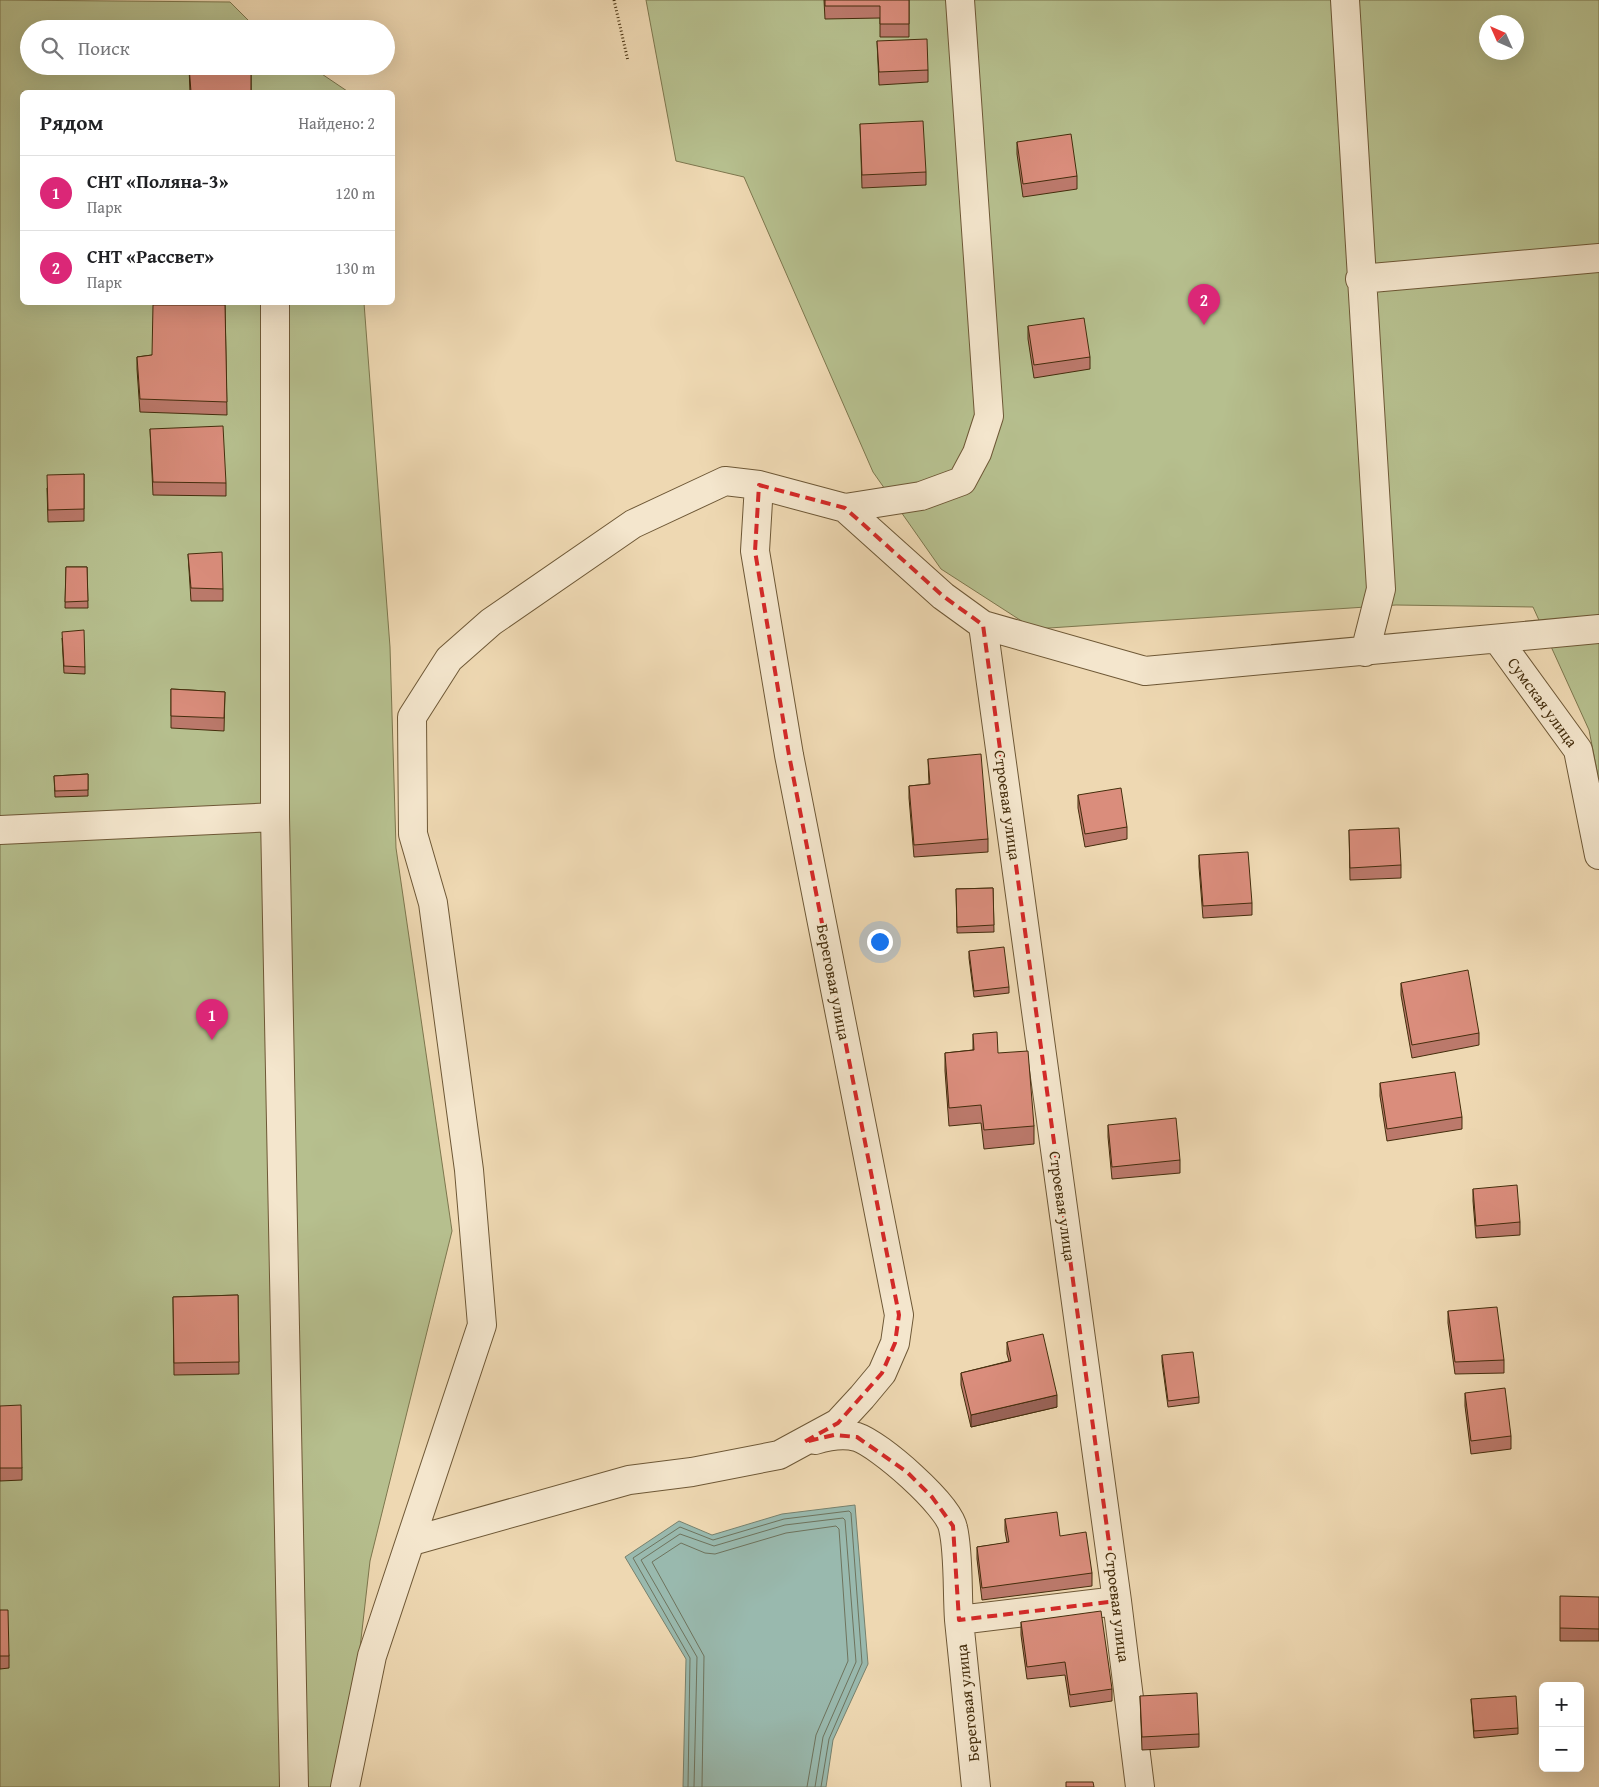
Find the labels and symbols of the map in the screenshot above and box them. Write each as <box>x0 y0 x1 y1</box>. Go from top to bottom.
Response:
north arrow <box>1479 15 1524 60</box>
pin: 2 <box>1188 284 1220 325</box>
street label: Сумская улица <box>1502 652 1584 752</box>
street label: Строевая улица <box>988 748 1028 862</box>
street label: Береговая улица <box>811 922 857 1043</box>
your location <box>867 929 893 955</box>
pin: 1 <box>196 999 228 1040</box>
street label: Строевая улица <box>1043 1149 1083 1263</box>
street label: Строевая улица <box>1099 1550 1137 1664</box>
street label: Береговая улица <box>949 1643 985 1763</box>

